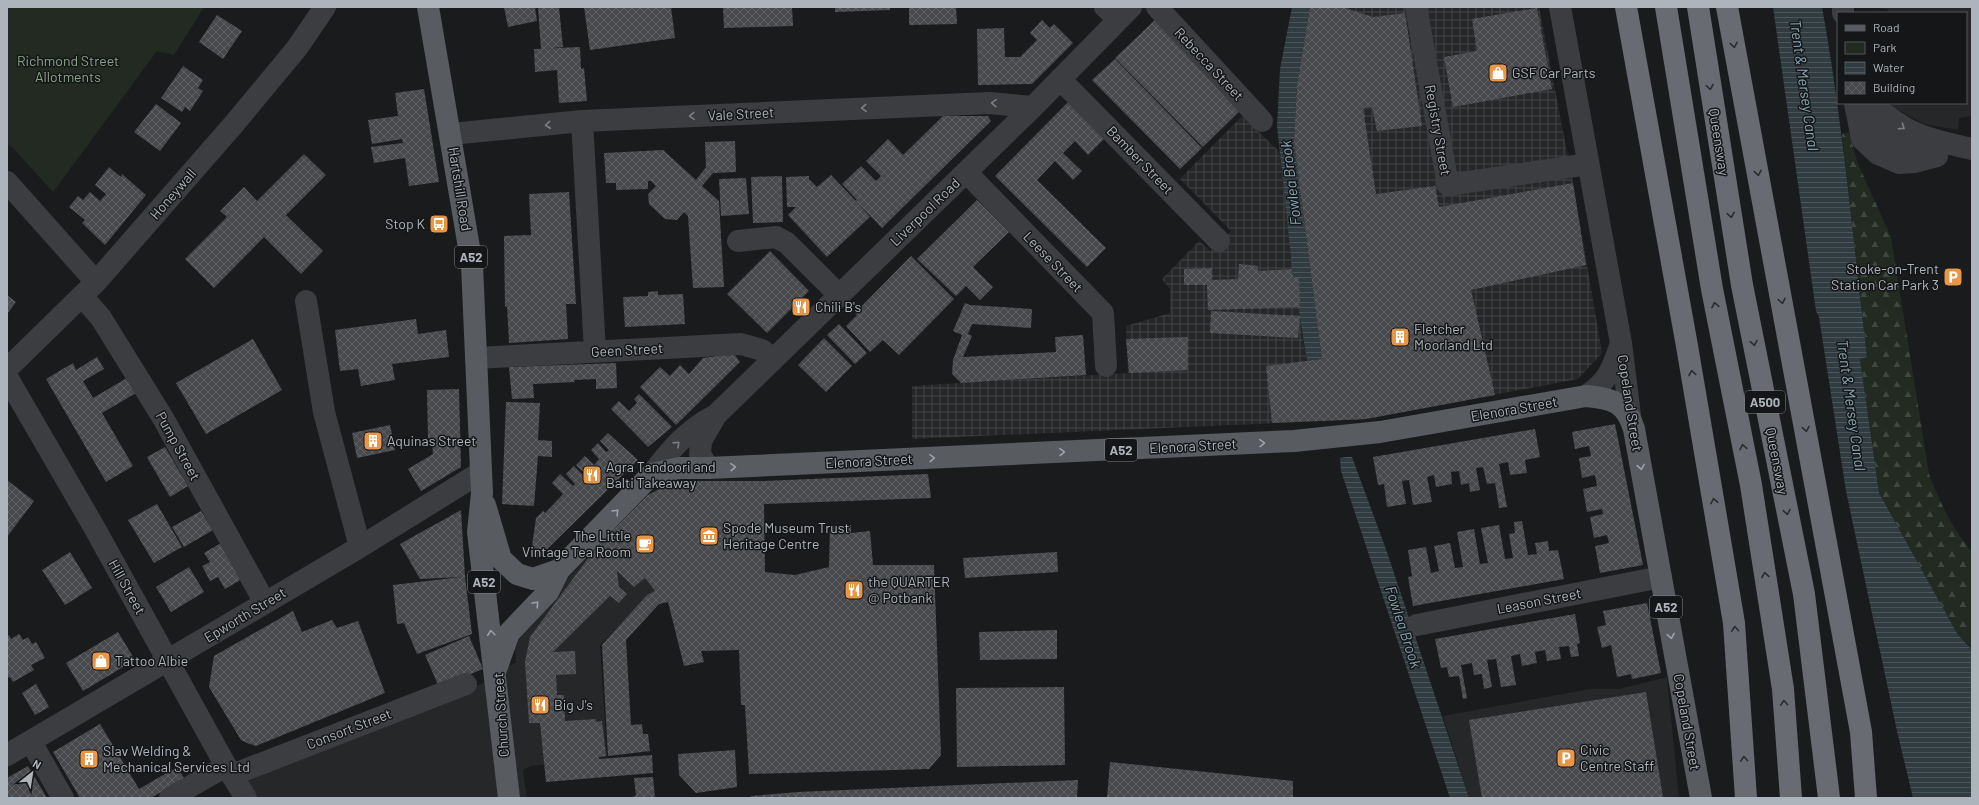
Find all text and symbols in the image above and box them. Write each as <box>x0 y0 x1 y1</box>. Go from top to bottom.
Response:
legend <box>1837 12 1967 104</box>
water label: Trent & Mersey Canal <box>1787 18 1823 152</box>
text: Road <box>1873 20 1900 34</box>
street label: Rebecca Street <box>1171 24 1248 104</box>
text: Park <box>1873 40 1897 54</box>
one-way arrow <box>1730 42 1738 48</box>
park label: Richmond Street Allotments <box>17 52 119 85</box>
text: Water <box>1873 60 1905 74</box>
shop icon: GSF Car Parts <box>1487 62 1509 84</box>
place label: GSF Car Parts <box>1512 64 1596 81</box>
text: Building <box>1873 80 1915 94</box>
street label: Registry Street <box>1422 83 1455 177</box>
one-way arrow <box>1706 84 1714 90</box>
one-way arrow <box>991 99 997 108</box>
street label: Vale Street <box>707 103 775 124</box>
one-way arrow <box>861 104 867 113</box>
street label: Queensway <box>1706 107 1733 177</box>
one-way arrow <box>689 112 695 121</box>
one-way arrow <box>545 120 551 129</box>
street label: Bamber Street <box>1103 122 1177 197</box>
one-way arrow <box>1898 122 1905 130</box>
water label: Fowlea Brook <box>1276 139 1304 227</box>
street label: Hartshill Road <box>445 146 476 232</box>
street label: Honeywall <box>146 165 199 222</box>
one-way arrow <box>1753 170 1761 176</box>
street label: Liverpool Road <box>886 174 963 249</box>
one-way arrow <box>1726 212 1735 218</box>
bus stop icon: Stop K <box>428 213 450 235</box>
place label: Stop K <box>385 215 425 232</box>
street label: Leese Street <box>1020 228 1087 296</box>
road number: A52 <box>455 246 487 268</box>
place label: Stoke-on-Trent Station Car Park 3 <box>1831 260 1939 293</box>
parking icon: Stoke-on-Trent Station Car Park 3 <box>1942 266 1964 288</box>
restaurant icon: Chili B's <box>790 296 812 318</box>
place label: Chili B's <box>815 298 861 315</box>
one-way arrow <box>1777 298 1785 304</box>
one-way arrow <box>1711 302 1720 309</box>
place label: Fletcher Moorland Ltd <box>1414 320 1493 353</box>
building icon: Fletcher Moorland Ltd <box>1389 326 1411 348</box>
water label: Trent & Mersey Canal <box>1834 338 1870 472</box>
street label: Geen Street <box>591 339 663 360</box>
one-way arrow <box>1749 340 1757 346</box>
street label: Copeland Street <box>1614 353 1647 453</box>
one-way arrow <box>1688 370 1697 376</box>
road number: A500 <box>1745 391 1785 413</box>
street label: Elenora Street <box>1469 393 1558 424</box>
street label: Pump Street <box>153 408 204 483</box>
street label: Queensway <box>1763 426 1792 496</box>
one-way arrow <box>1801 426 1810 432</box>
building icon: Aquinas Street <box>362 430 384 452</box>
place label: Aquinas Street <box>387 432 476 449</box>
street label: Elenora Street <box>1149 435 1237 456</box>
one-way arrow <box>1259 438 1265 447</box>
road number: A52 <box>1105 439 1137 461</box>
one-way arrow <box>672 442 679 449</box>
one-way arrow <box>1740 443 1748 450</box>
one-way arrow <box>1059 448 1065 457</box>
street label: Elenora Street <box>825 450 913 471</box>
one-way arrow <box>929 453 935 462</box>
place label: Agra Tandoori and Balti Takeaway <box>606 458 716 491</box>
one-way arrow <box>730 463 736 471</box>
restaurant icon: Agra Tandoori and Balti Takeaway <box>581 464 603 486</box>
one-way arrow <box>1636 464 1645 470</box>
one-way arrow <box>1710 498 1718 504</box>
one-way arrow <box>611 509 619 517</box>
one-way arrow <box>1783 509 1791 515</box>
place label: Spode Museum Trust Heritage Centre <box>723 519 850 552</box>
museum icon: Spode Museum Trust Heritage Centre <box>698 525 720 547</box>
place label: The Little Vintage Tea Room <box>522 527 631 560</box>
cafe icon: The Little Vintage Tea Room <box>634 533 656 555</box>
street label: Hill Street <box>105 556 149 617</box>
road number: A52 <box>468 571 500 593</box>
one-way arrow <box>1761 572 1770 578</box>
place label: the QUARTER @ Potbank <box>868 573 950 606</box>
restaurant icon: the QUARTER @ Potbank <box>843 579 865 601</box>
street label: Epworth Street <box>201 583 289 646</box>
water label: Fowlea Brook <box>1382 583 1426 671</box>
street label: Leason Street <box>1495 584 1582 617</box>
road number: A52 <box>1650 596 1682 618</box>
one-way arrow <box>531 602 538 609</box>
one-way arrow <box>1730 626 1739 632</box>
one-way arrow <box>487 630 496 636</box>
one-way arrow <box>1666 633 1675 639</box>
shop icon: Tattoo Albie <box>90 650 112 672</box>
place label: Tattoo Albie <box>115 652 188 669</box>
street label: Church Street <box>489 672 512 758</box>
street label: Copeland Street <box>1671 672 1704 771</box>
restaurant icon: Big J's <box>529 694 551 716</box>
place label: Big J's <box>554 696 593 713</box>
one-way arrow <box>1780 700 1789 706</box>
street label: Consort Street <box>304 705 394 752</box>
place label: Civic Centre Staff <box>1580 741 1654 774</box>
place label: Slav Welding & Mechanical Services Ltd <box>103 742 250 775</box>
parking icon: Civic Centre Staff <box>1555 747 1577 769</box>
building icon: Slav Welding & Mechanical Services Ltd <box>78 748 100 770</box>
north arrow <box>12 753 52 793</box>
text: N <box>31 756 44 771</box>
one-way arrow <box>1739 756 1748 762</box>

